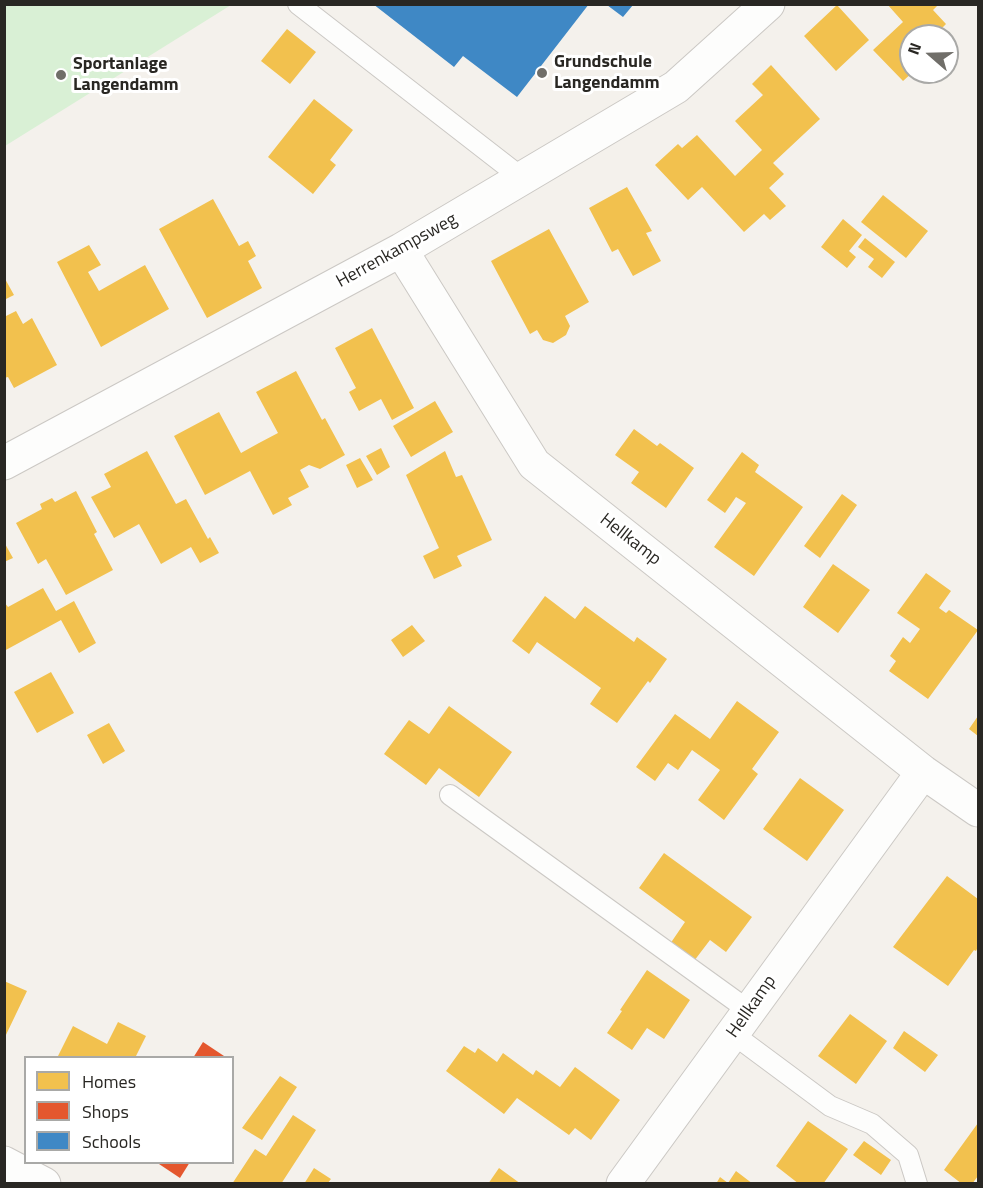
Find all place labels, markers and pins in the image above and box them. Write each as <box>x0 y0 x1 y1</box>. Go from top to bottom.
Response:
place label: Grundschule Langendamm <box>554 52 660 94</box>
place label: Sportanlage Langendamm <box>73 54 179 97</box>
marker: Grundschule Langendamm <box>535 66 549 80</box>
marker: Sportanlage Langendamm <box>54 68 68 82</box>

